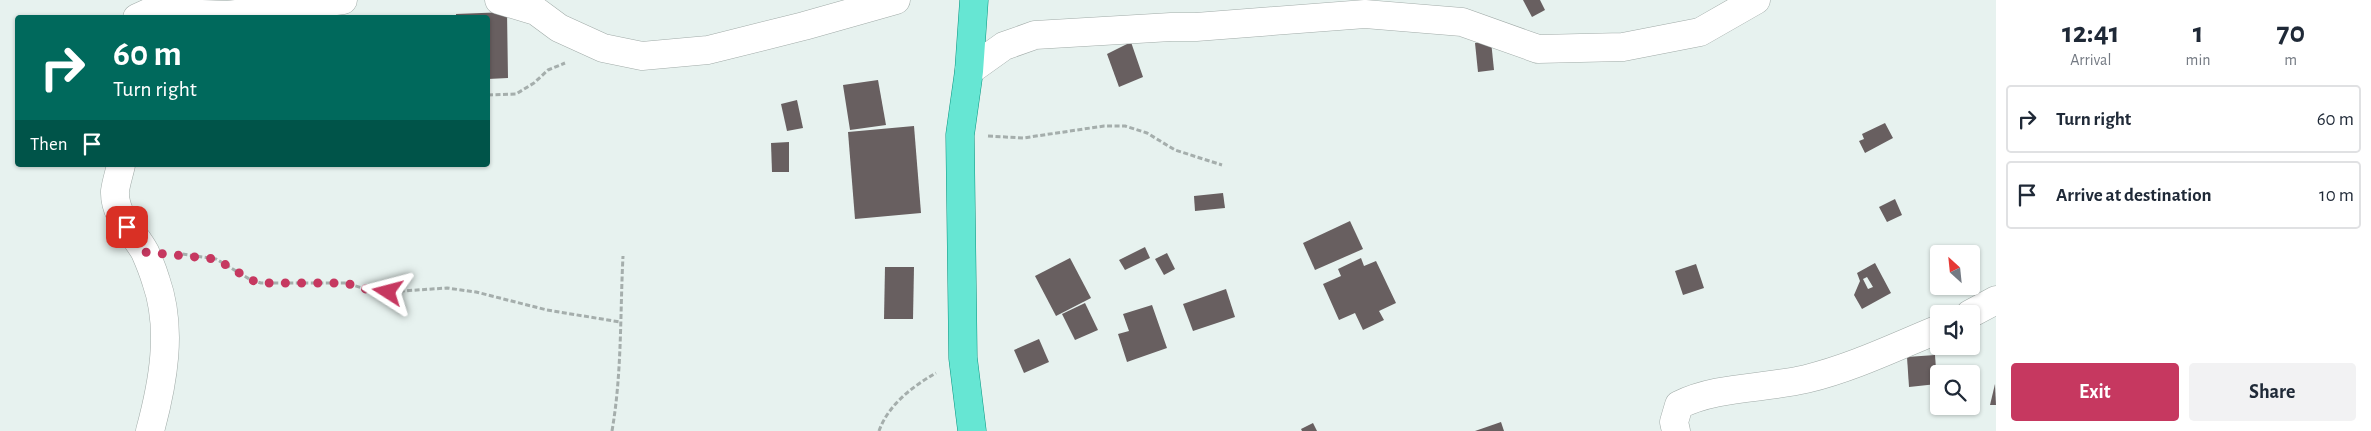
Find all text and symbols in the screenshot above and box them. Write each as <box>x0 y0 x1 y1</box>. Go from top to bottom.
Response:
text: 12:41 <box>2062 18 2120 48</box>
text: 1 <box>2193 18 2203 48</box>
text: 70 <box>2276 18 2305 48</box>
icon: right <box>30 35 95 100</box>
text: 60 m <box>113 37 182 72</box>
text: Arrival <box>2070 52 2111 68</box>
text: min <box>2186 52 2211 68</box>
text: m <box>2284 52 2297 68</box>
text: Turn right <box>113 78 197 100</box>
icon: right <box>2013 105 2041 133</box>
text: Turn right <box>2056 110 2131 129</box>
text: 60 m <box>2317 110 2354 129</box>
icon: arrive <box>78 130 106 158</box>
text: Then <box>30 135 68 154</box>
icon: arrive <box>2013 181 2041 209</box>
text: Arrive at destination <box>2056 186 2212 205</box>
text: 10 m <box>2319 186 2354 205</box>
pin <box>106 206 148 248</box>
icon: arrive <box>113 213 141 241</box>
north arrow <box>1930 245 1980 295</box>
map controls <box>1930 245 1980 415</box>
position arrow <box>361 265 413 317</box>
button: sound <box>1930 305 1980 355</box>
button: Exit <box>2011 363 2179 421</box>
button: Share <box>2189 363 2356 421</box>
button: search <box>1930 365 1980 415</box>

